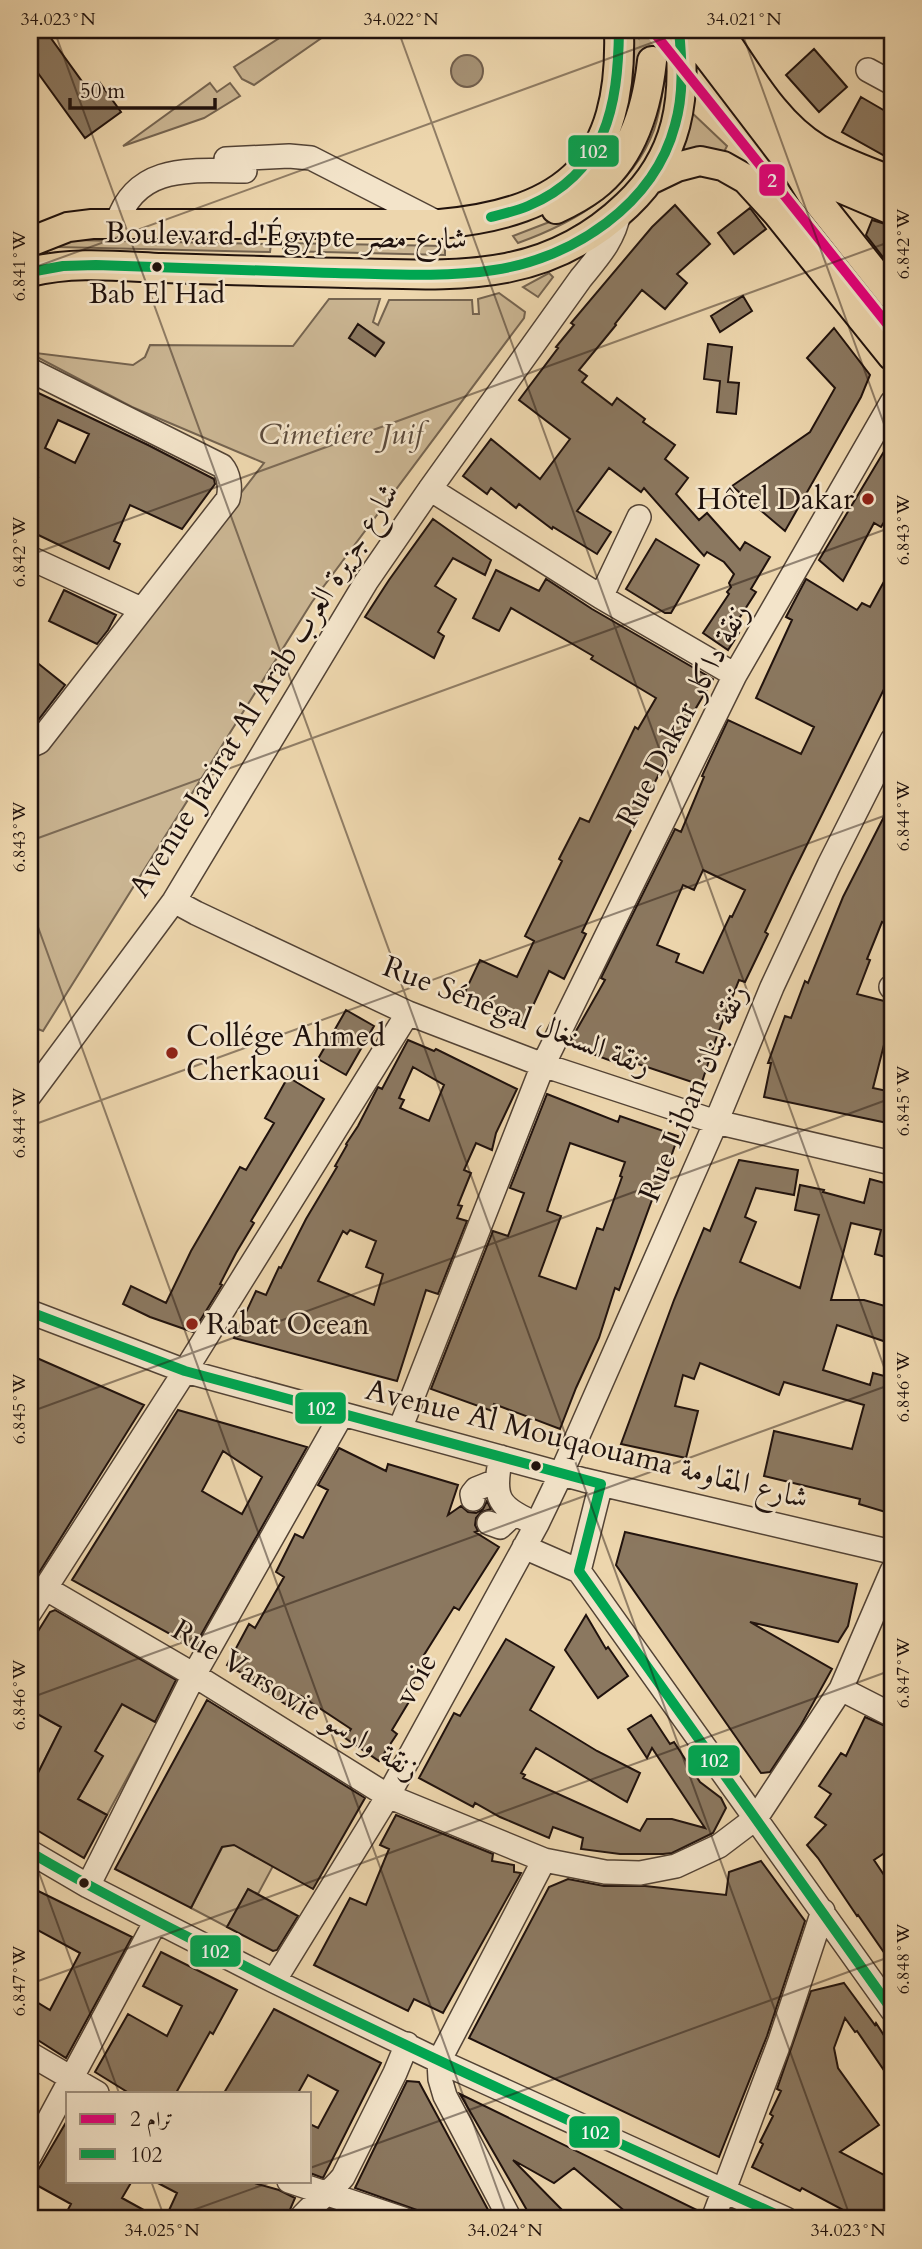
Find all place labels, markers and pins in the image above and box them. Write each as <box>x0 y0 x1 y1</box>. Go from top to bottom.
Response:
marker: Bab El Had <box>150 260 164 274</box>
place label: Bab El Had <box>89 275 225 313</box>
place label: Hôtel Dakar <box>697 479 854 520</box>
marker: Hôtel Dakar <box>860 491 876 507</box>
place label: Collége Ahmed Cherkaoui <box>186 1016 385 1091</box>
marker: Collége Ahmed Cherkaoui <box>164 1045 180 1061</box>
place label: Rabat Ocean <box>206 1304 370 1345</box>
marker: Rabat Ocean <box>184 1316 200 1332</box>
unlabelled marker <box>529 1459 543 1473</box>
unlabelled marker <box>77 1876 91 1890</box>

